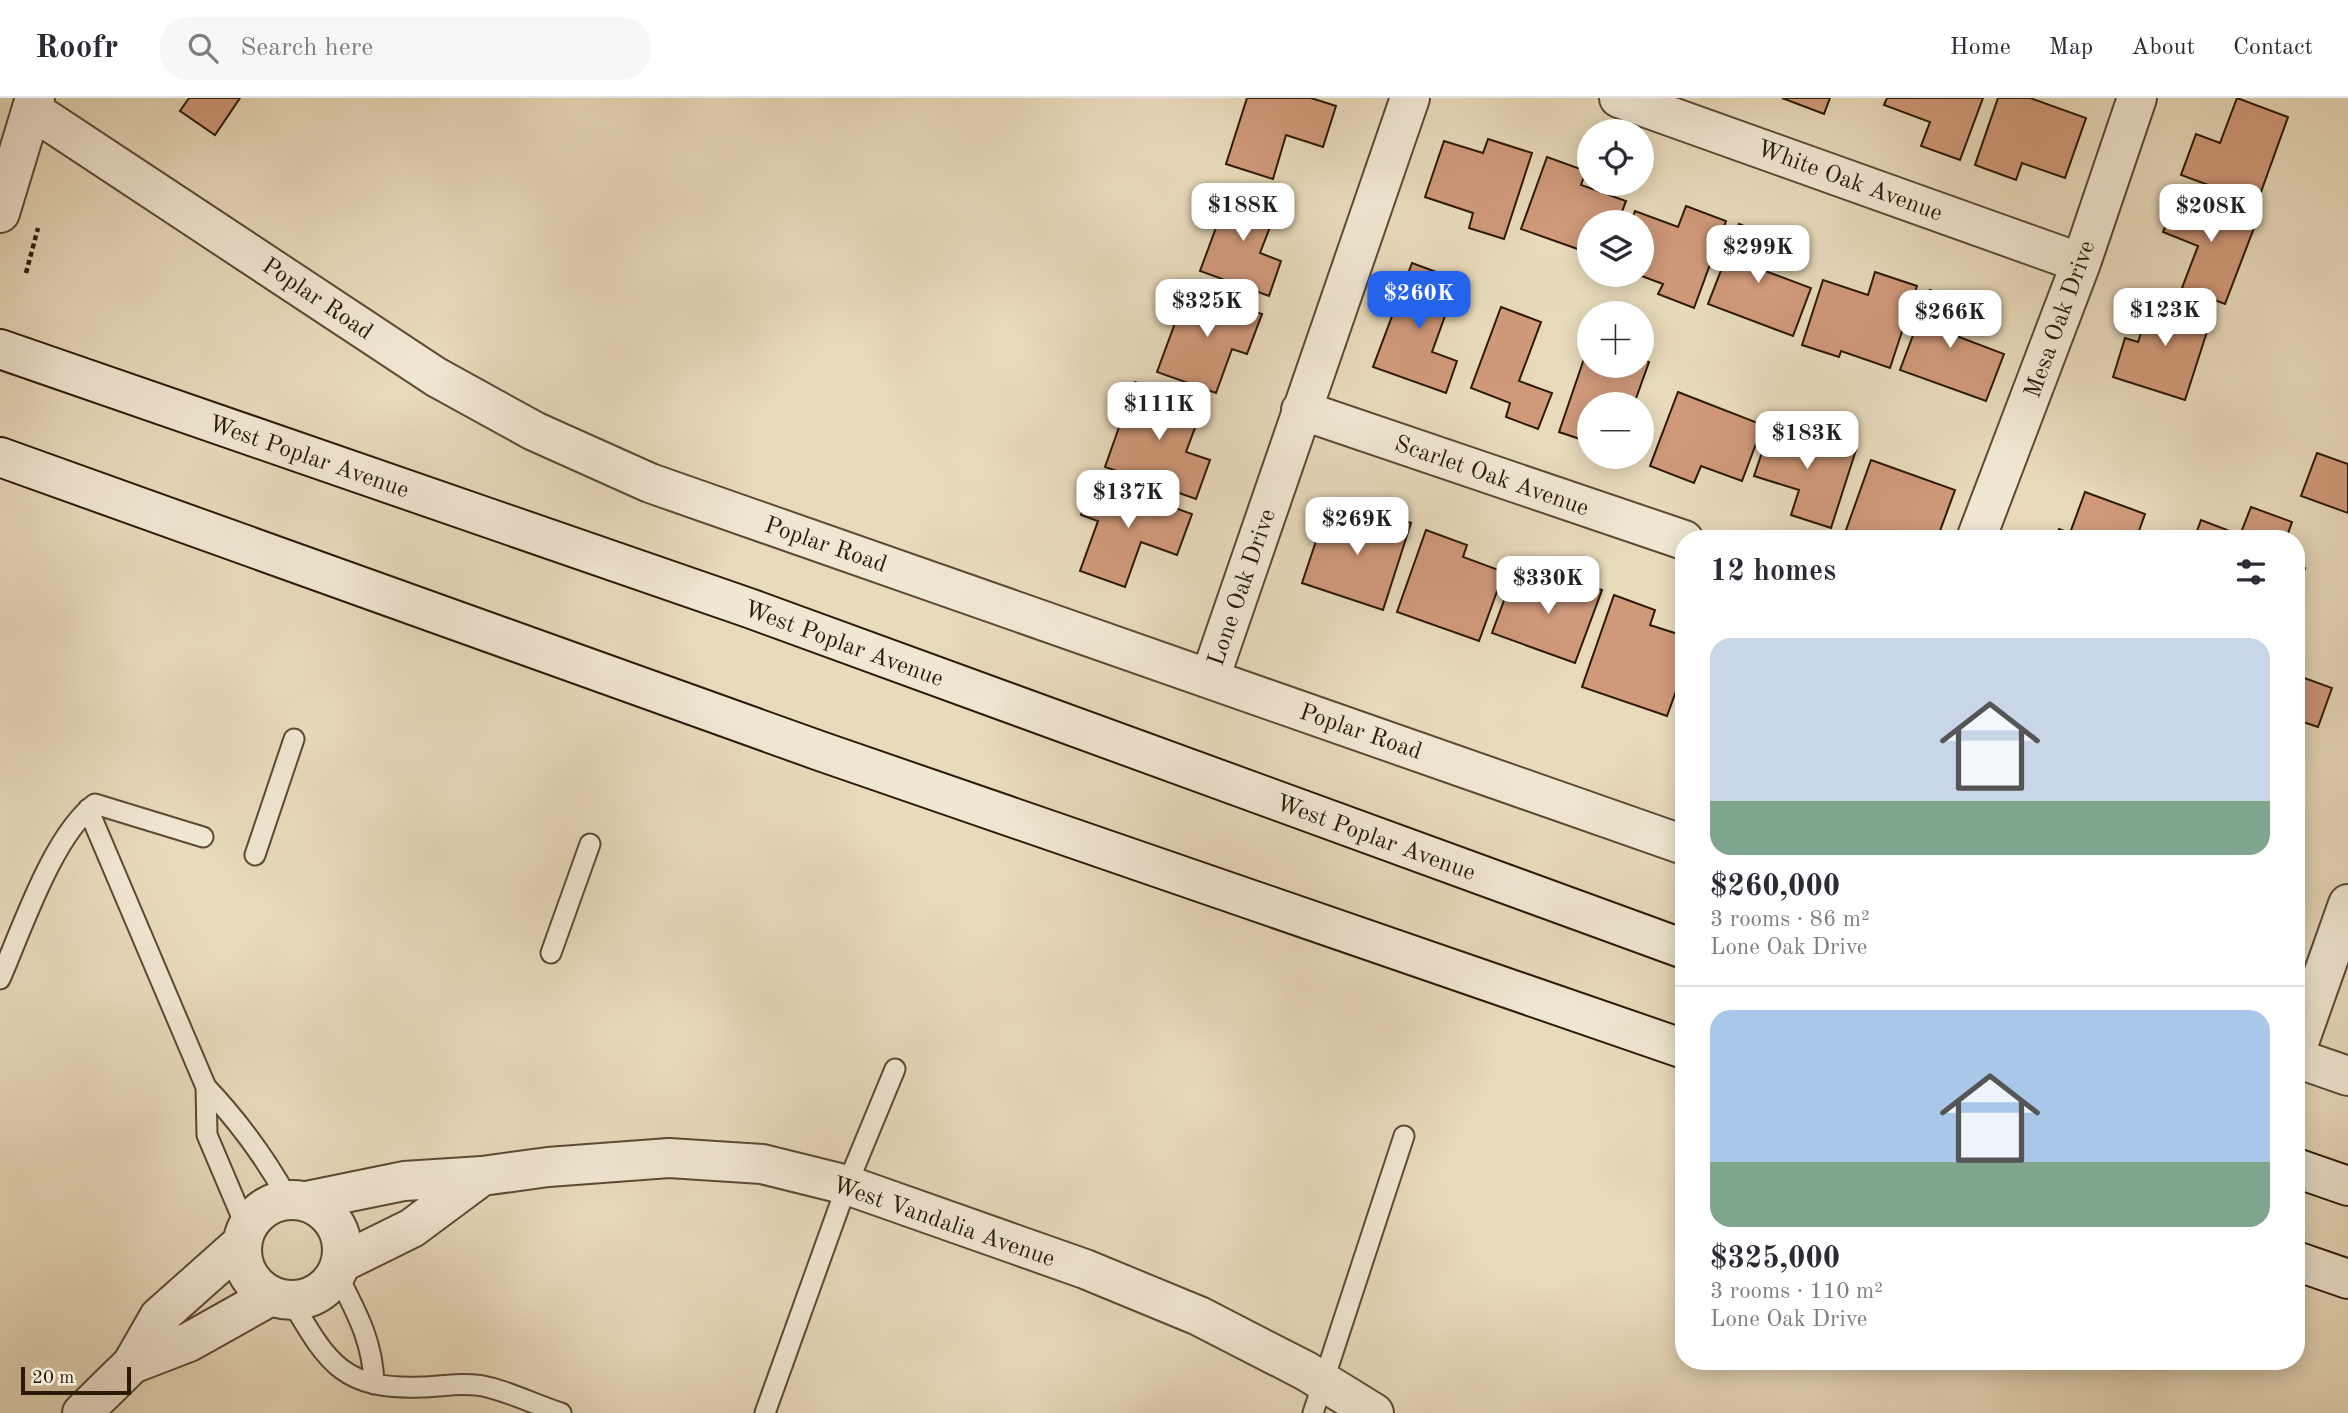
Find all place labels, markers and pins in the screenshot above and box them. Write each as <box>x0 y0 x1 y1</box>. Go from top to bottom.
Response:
pin: $188K <box>1194 184 1292 243</box>
pin: $208K <box>2162 184 2260 244</box>
pin: $299K <box>1709 226 1807 285</box>
pin: $260K <box>1370 272 1468 331</box>
pin: $325K <box>1158 280 1256 339</box>
pin: $123K <box>2116 288 2214 348</box>
pin: $266K <box>1901 290 1999 350</box>
pin: $111K <box>1110 382 1208 442</box>
pin: $183K <box>1758 412 1856 471</box>
pin: $137K <box>1079 470 1177 530</box>
pin: $269K <box>1308 498 1406 557</box>
pin: $330K <box>1499 556 1597 616</box>

